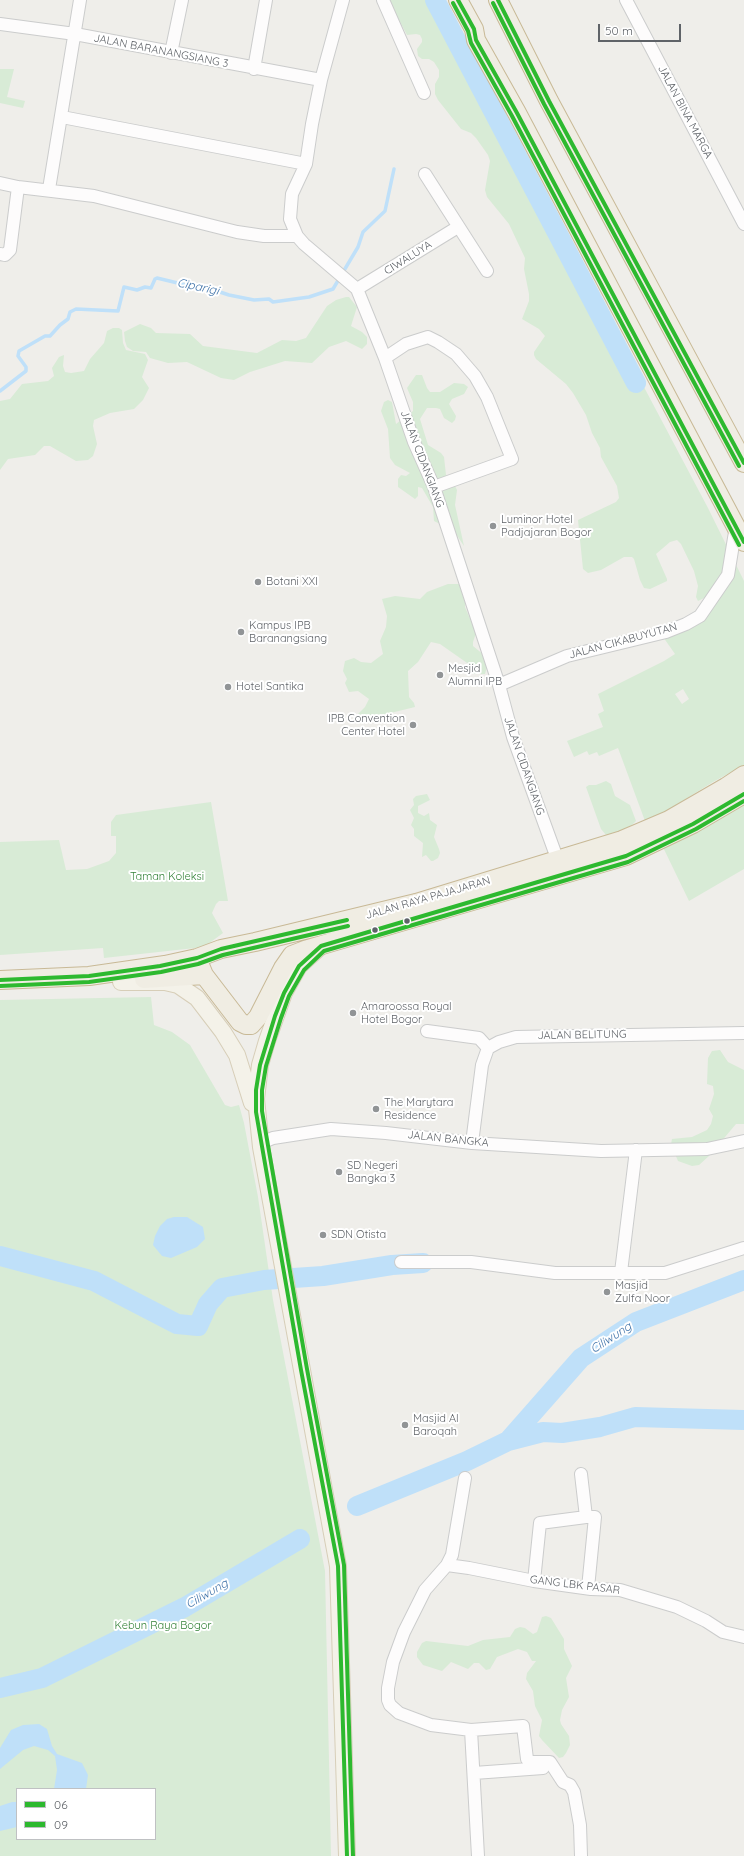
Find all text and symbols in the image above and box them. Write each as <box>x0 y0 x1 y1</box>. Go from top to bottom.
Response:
scale bar <box>600 16 683 42</box>
text: 50 m <box>605 23 633 38</box>
street label: JALAN BARANANGSIANG 3 <box>92 31 230 71</box>
street label: JALAN BINA MARGA <box>655 63 715 161</box>
street label: CIWALUYA <box>382 238 434 278</box>
water label: Ciparigi <box>176 276 220 298</box>
street label: JALAN CIDANGIANG <box>397 408 447 510</box>
place label: Luminor Hotel Padjajaran Bogor <box>501 513 592 539</box>
marker: Luminor Hotel Padjajaran Bogor <box>488 521 498 531</box>
place label: Botani XXI <box>266 575 318 589</box>
marker: Botani XXI <box>253 577 263 587</box>
place label: Kampus IPB Baranangsiang <box>249 619 327 645</box>
street label: JALAN CIKABUYUTAN <box>567 620 679 662</box>
marker: Kampus IPB Baranangsiang <box>236 627 246 637</box>
place label: Mesjid Alumni IPB <box>448 662 502 688</box>
marker: Mesjid Alumni IPB <box>435 670 445 680</box>
place label: Hotel Santika <box>236 680 304 694</box>
marker: Hotel Santika <box>223 682 233 692</box>
place label: IPB Convention Center Hotel <box>328 712 405 738</box>
street label: JALAN CIDANGIANG <box>501 715 547 817</box>
marker: IPB Convention Center Hotel <box>408 720 418 730</box>
park label: Taman Koleksi <box>130 870 204 884</box>
street label: JALAN RAYA PAJAJARAN <box>364 874 492 922</box>
unlabelled marker <box>402 916 412 926</box>
unlabelled marker <box>370 925 380 935</box>
place label: Amaroossa Royal Hotel Bogor <box>361 1000 452 1026</box>
marker: Amaroossa Royal Hotel Bogor <box>348 1008 358 1018</box>
street label: JALAN BELITUNG <box>537 1028 627 1042</box>
place label: The Marytara Residence <box>384 1096 454 1122</box>
marker: The Marytara Residence <box>371 1104 381 1114</box>
street label: JALAN BANGKA <box>407 1128 489 1150</box>
place label: SD Negeri Bangka 3 <box>347 1159 398 1185</box>
marker: SD Negeri Bangka 3 <box>334 1167 344 1177</box>
place label: SDN Otista <box>331 1228 386 1242</box>
marker: SDN Otista <box>318 1230 328 1240</box>
place label: Masjid Zulfa Noor <box>615 1279 670 1305</box>
marker: Masjid Zulfa Noor <box>602 1287 612 1297</box>
water label: Ciliwung <box>588 1319 634 1357</box>
place label: Masjid Al Baroqah <box>413 1412 459 1438</box>
marker: Masjid Al Baroqah <box>400 1420 410 1430</box>
street label: GANG LBK PASAR <box>529 1573 621 1597</box>
water label: Ciliwung <box>183 1576 231 1612</box>
park label: Kebun Raya Bogor <box>114 1619 212 1633</box>
legend <box>16 1788 156 1840</box>
text: 06 <box>54 1797 68 1812</box>
text: 09 <box>54 1817 68 1832</box>

